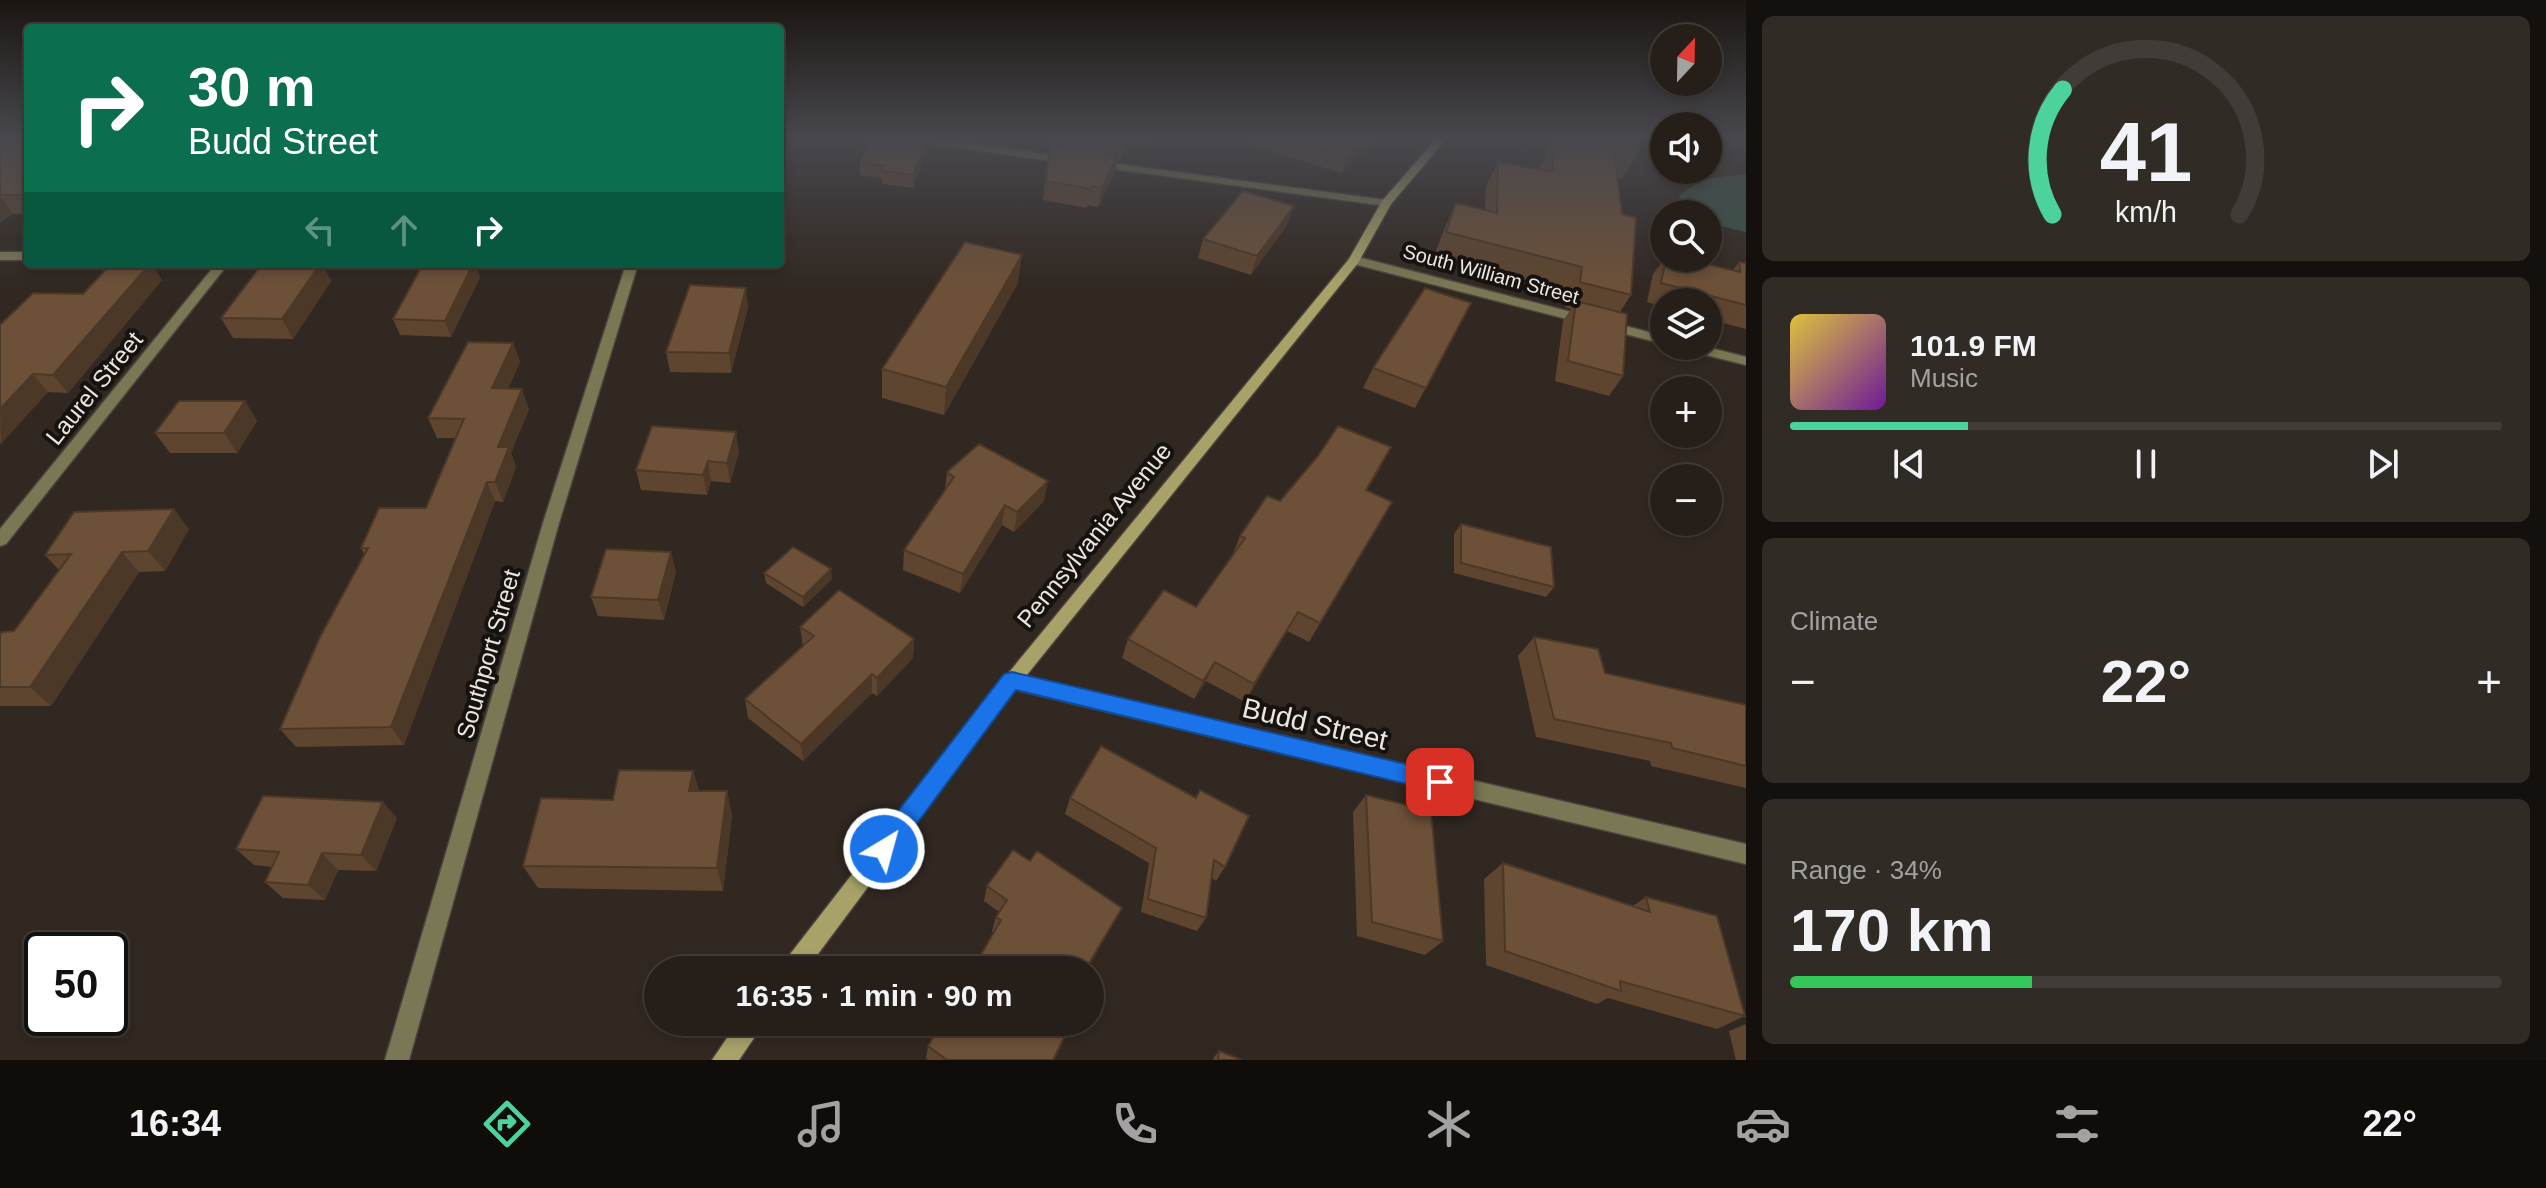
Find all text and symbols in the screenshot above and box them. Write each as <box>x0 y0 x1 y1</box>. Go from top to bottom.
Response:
north arrow <box>1650 24 1722 96</box>
map controls <box>1650 24 1722 536</box>
text: 30 m <box>188 55 316 118</box>
icon: right <box>56 56 160 160</box>
text: 41 <box>2100 105 2192 198</box>
button: sound <box>1650 112 1722 184</box>
text: Budd Street <box>188 121 378 162</box>
text: km/h <box>2115 196 2177 228</box>
button: search <box>1650 200 1722 272</box>
icon: left <box>298 208 342 252</box>
icon: ahead <box>382 208 426 252</box>
icon: right <box>466 208 510 252</box>
street label: South William Street <box>1401 240 1582 308</box>
button: layers <box>1650 288 1722 360</box>
street label: Laurel Street <box>40 326 148 450</box>
text: 101.9 FM <box>1910 329 2037 362</box>
text: Music <box>1910 363 1978 393</box>
button: + <box>1650 376 1722 448</box>
street label: Pennsylvania Avenue <box>1011 437 1177 633</box>
icon: previous <box>1887 442 1931 486</box>
icon: pause <box>2124 442 2168 486</box>
icon: next <box>2361 442 2405 486</box>
button: − <box>1650 464 1722 536</box>
street label: Southport Street <box>451 566 525 742</box>
text: Climate <box>1790 606 1878 636</box>
text: 22° <box>2101 648 2191 715</box>
text: − <box>1790 657 1816 706</box>
text: + <box>2476 657 2502 706</box>
street label: Budd Street <box>1239 692 1391 756</box>
pin <box>1406 748 1474 816</box>
icon: arrive <box>1418 760 1462 804</box>
position arrow <box>842 807 926 891</box>
text: Range · 34% <box>1790 855 1942 885</box>
text: 170 km <box>1790 897 1994 964</box>
speed limit sign: 50 <box>24 932 128 1036</box>
text: 16:35 · 1 min · 90 m <box>736 979 1012 1012</box>
icon: directions <box>479 1096 535 1152</box>
icon: music <box>793 1096 849 1152</box>
icon: phone <box>1107 1096 1163 1152</box>
icon: climate <box>1421 1096 1477 1152</box>
icon: car <box>1735 1096 1791 1152</box>
icon: filters <box>2049 1096 2105 1152</box>
text: 16:34 <box>129 1103 221 1144</box>
text: 22° <box>2362 1103 2417 1144</box>

